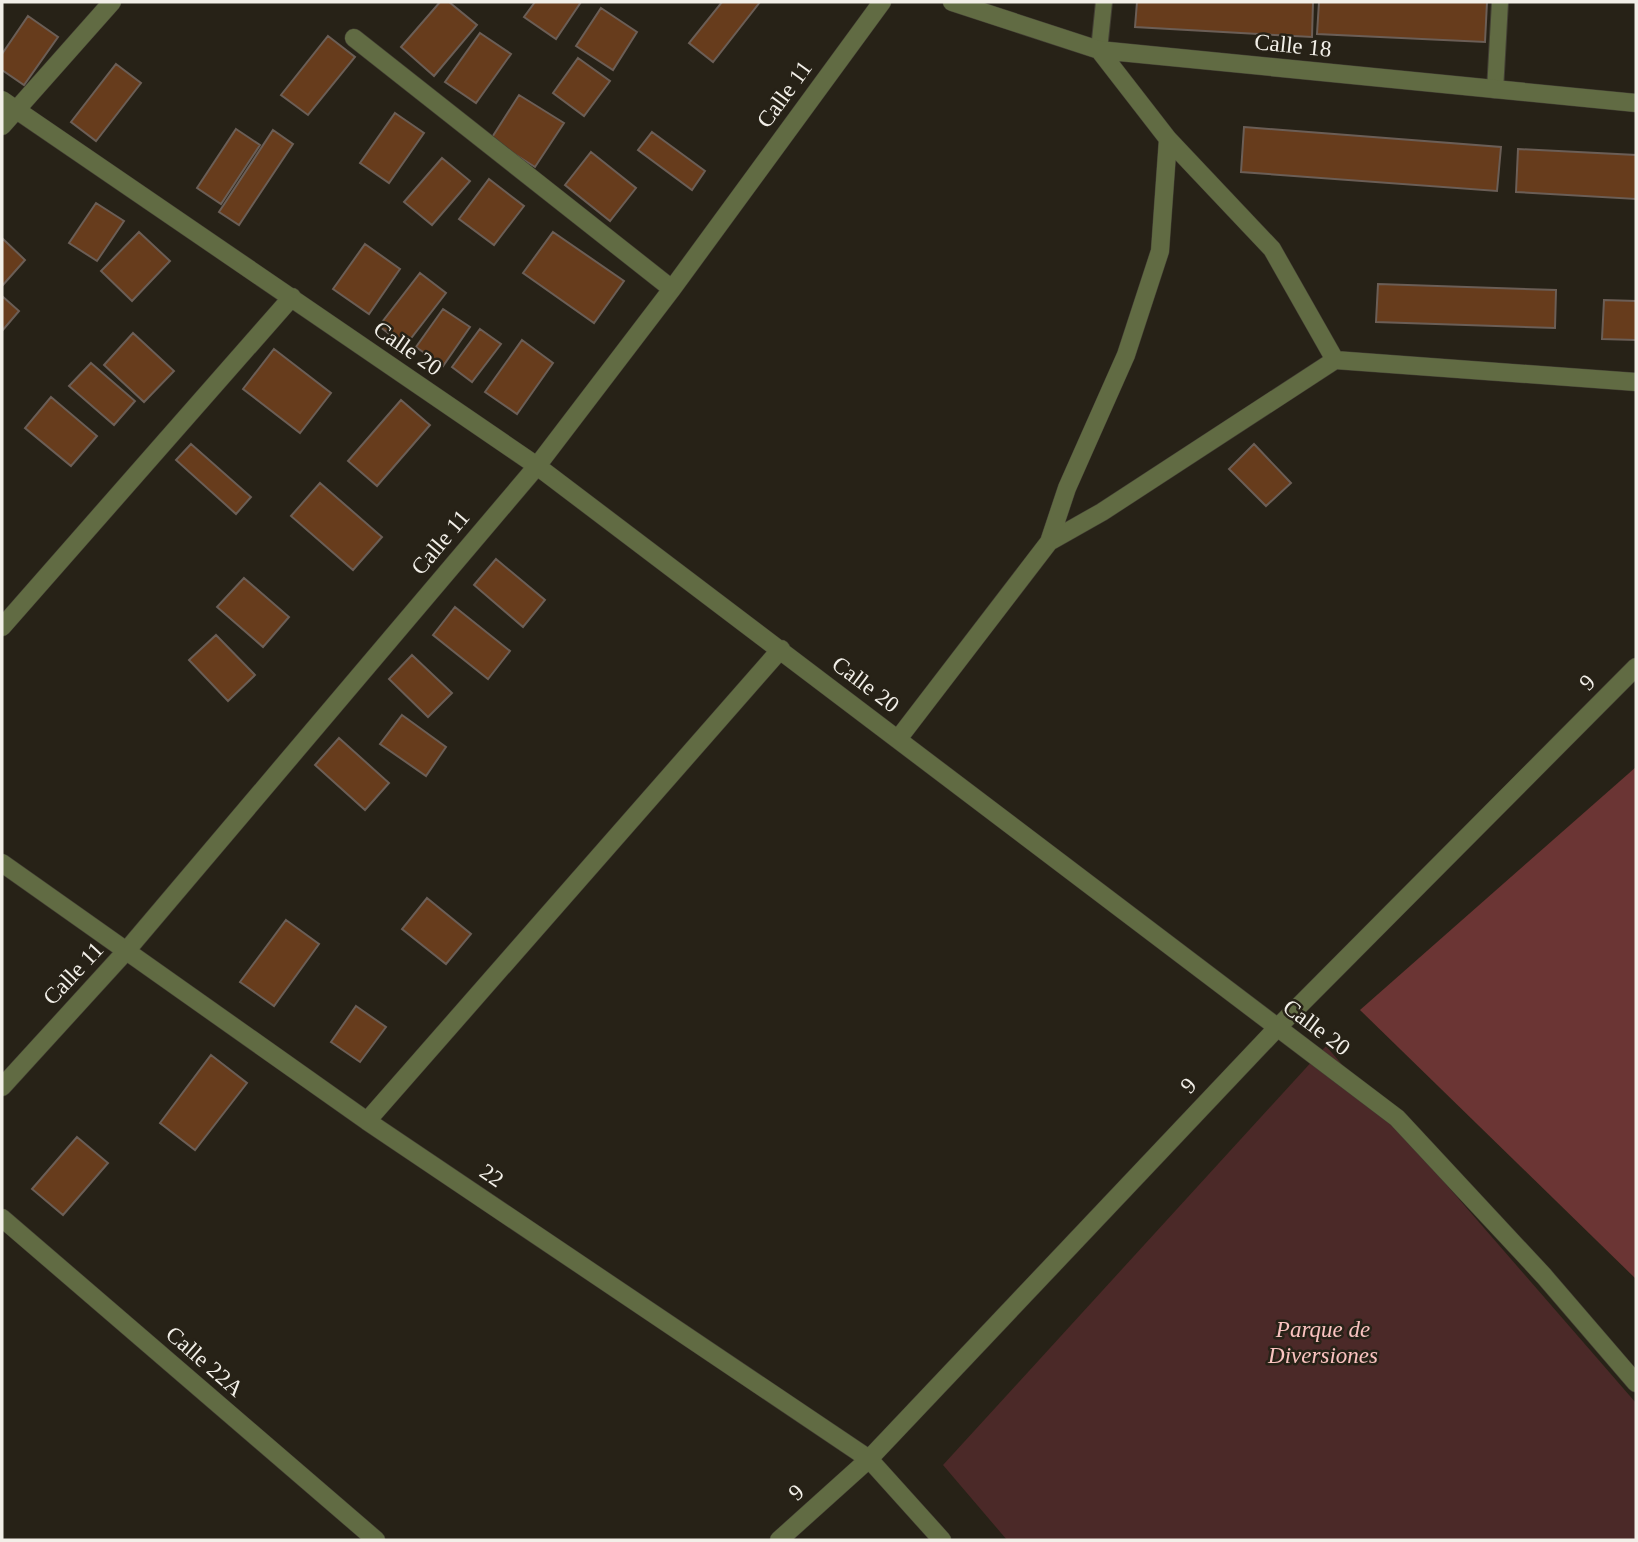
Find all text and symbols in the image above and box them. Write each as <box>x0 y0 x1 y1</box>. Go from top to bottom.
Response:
street label: Calle 18 <box>1253 29 1333 62</box>
street label: Calle 11 <box>752 56 817 133</box>
street label: Calle 20 <box>369 316 447 381</box>
street label: Calle 11 <box>406 505 475 580</box>
street label: Calle 20 <box>827 651 904 718</box>
street label: 9 <box>1574 669 1600 695</box>
street label: Calle 11 <box>38 937 109 1010</box>
street label: Calle 20 <box>1278 994 1355 1061</box>
street label: 9 <box>1175 1073 1201 1098</box>
street label: 22 <box>475 1159 508 1192</box>
park label: Parque de Diversiones <box>1267 1317 1378 1368</box>
street label: Calle 22A <box>161 1321 249 1402</box>
street label: 9 <box>784 1479 809 1506</box>

